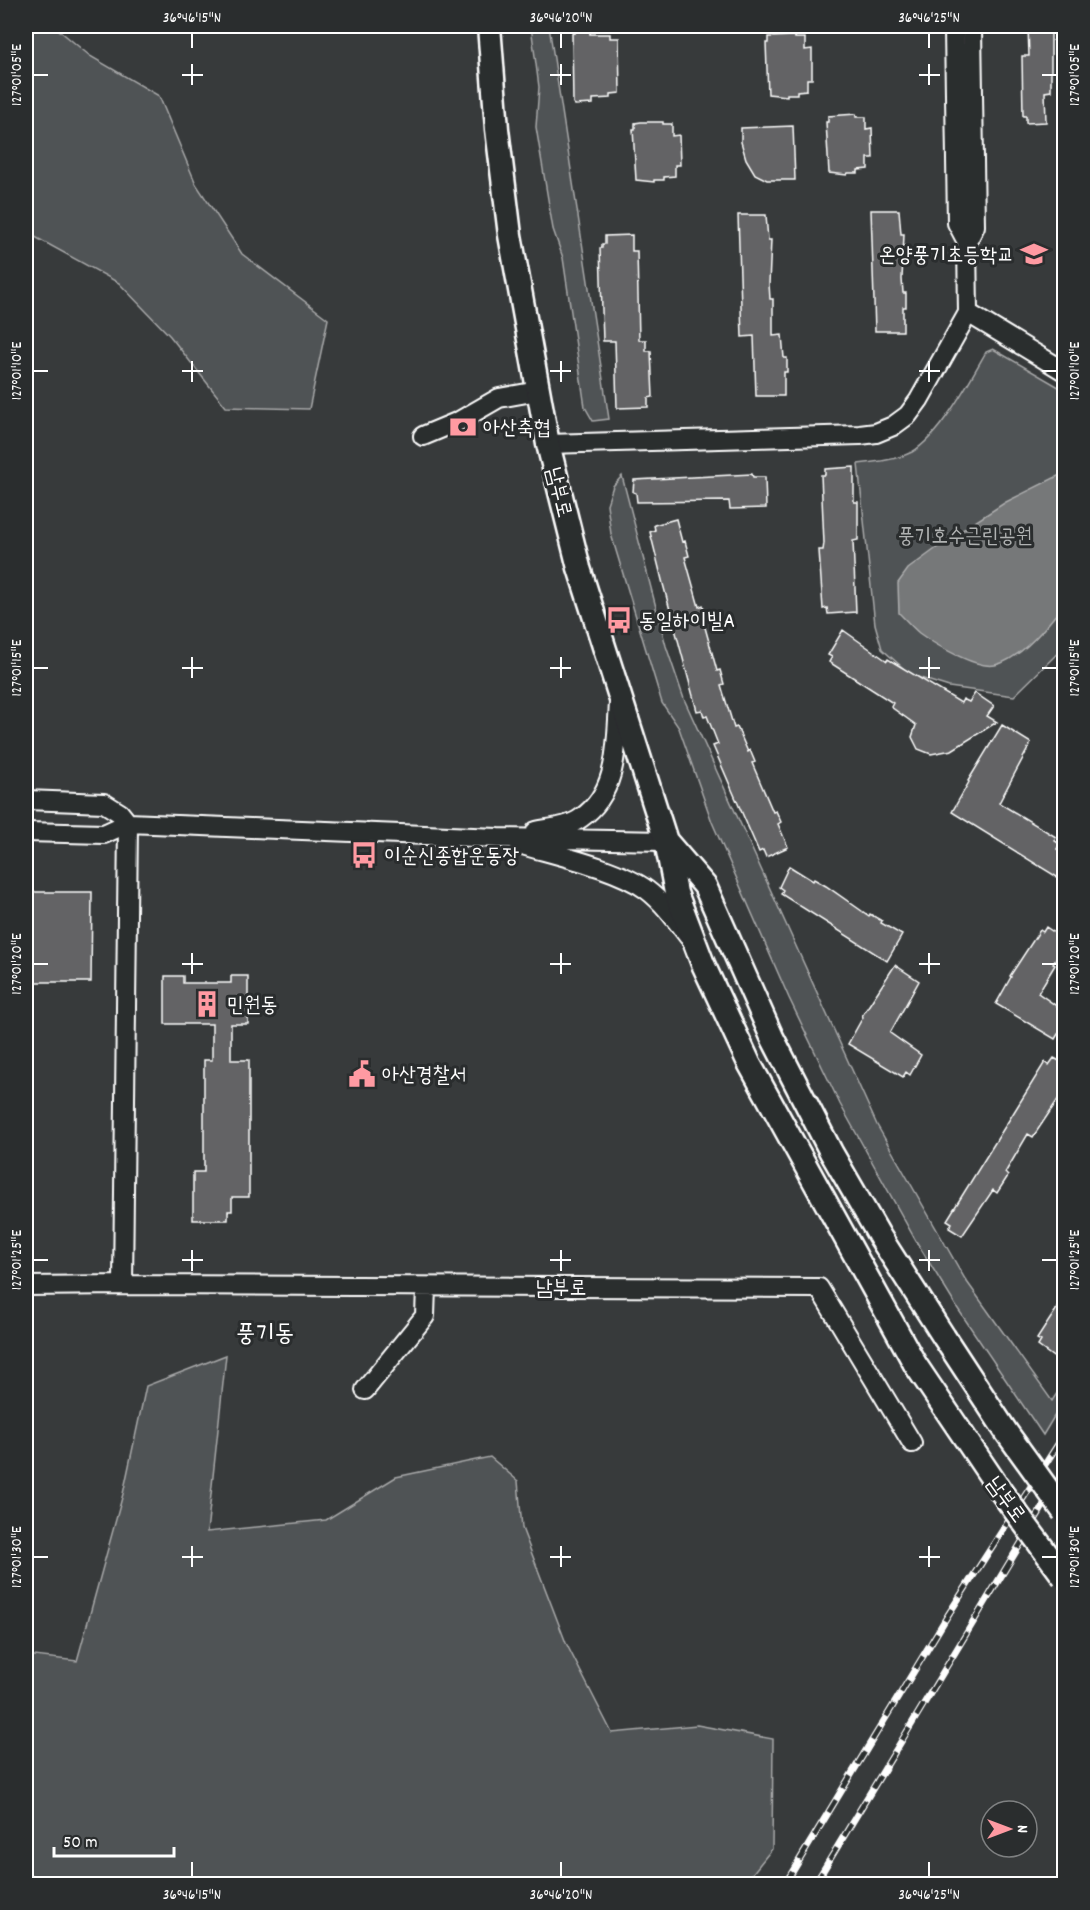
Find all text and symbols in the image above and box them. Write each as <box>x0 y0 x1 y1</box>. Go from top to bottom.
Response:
text: 36°46'15"N <box>163 8 221 30</box>
text: 36°46'20"N <box>530 8 592 30</box>
text: 36°46'25"N <box>898 8 960 30</box>
text: 127°01'05"E <box>7 44 29 106</box>
text: 127°01'05"E <box>1065 44 1087 106</box>
school or university icon: 온양풍기초등학교 <box>1019 239 1049 269</box>
place label: 온양풍기초등학교 <box>879 242 1014 272</box>
text: 127°01'10"E <box>7 342 29 400</box>
text: 127°01'10"E <box>1065 342 1087 400</box>
bank icon: 아산축협 <box>448 412 478 442</box>
place label: 아산축협 <box>483 415 551 445</box>
street label: 남부로 <box>536 464 578 521</box>
park label: 풍기호수근린공원 <box>897 523 1033 553</box>
bus stop icon: 동일하이빌A <box>604 605 634 635</box>
place label: 동일하이빌A <box>639 608 735 638</box>
text: 127°01'15"E <box>7 639 29 697</box>
text: 127°01'15"E <box>1065 639 1087 697</box>
bus stop icon: 이순신종합운동장 <box>349 840 379 870</box>
place label: 이순신종합운동장 <box>384 843 519 873</box>
text: 127°01'20"E <box>7 933 29 995</box>
text: 127°01'20"E <box>1065 933 1087 995</box>
building icon: 민원동 <box>192 989 222 1019</box>
place label: 민원동 <box>227 992 278 1022</box>
public building icon: 아산경찰서 <box>347 1059 377 1089</box>
place label: 아산경찰서 <box>382 1062 467 1092</box>
text: 127°01'25"E <box>7 1230 29 1290</box>
text: 127°01'25"E <box>1065 1230 1087 1290</box>
street label: 남부로 <box>536 1275 586 1305</box>
district label: 풍기동 <box>236 1318 294 1352</box>
street label: 남부로 <box>978 1471 1032 1530</box>
text: 127°01'30"E <box>7 1526 29 1588</box>
text: 127°01'30"E <box>1065 1526 1087 1588</box>
north arrow <box>979 1799 1039 1859</box>
scale bar <box>54 1820 174 1858</box>
text: N <box>1010 1825 1033 1833</box>
text: 50 m <box>63 1831 98 1856</box>
text: 36°46'15"N <box>163 1885 221 1907</box>
text: 36°46'20"N <box>530 1885 592 1907</box>
text: 36°46'25"N <box>898 1885 960 1907</box>

